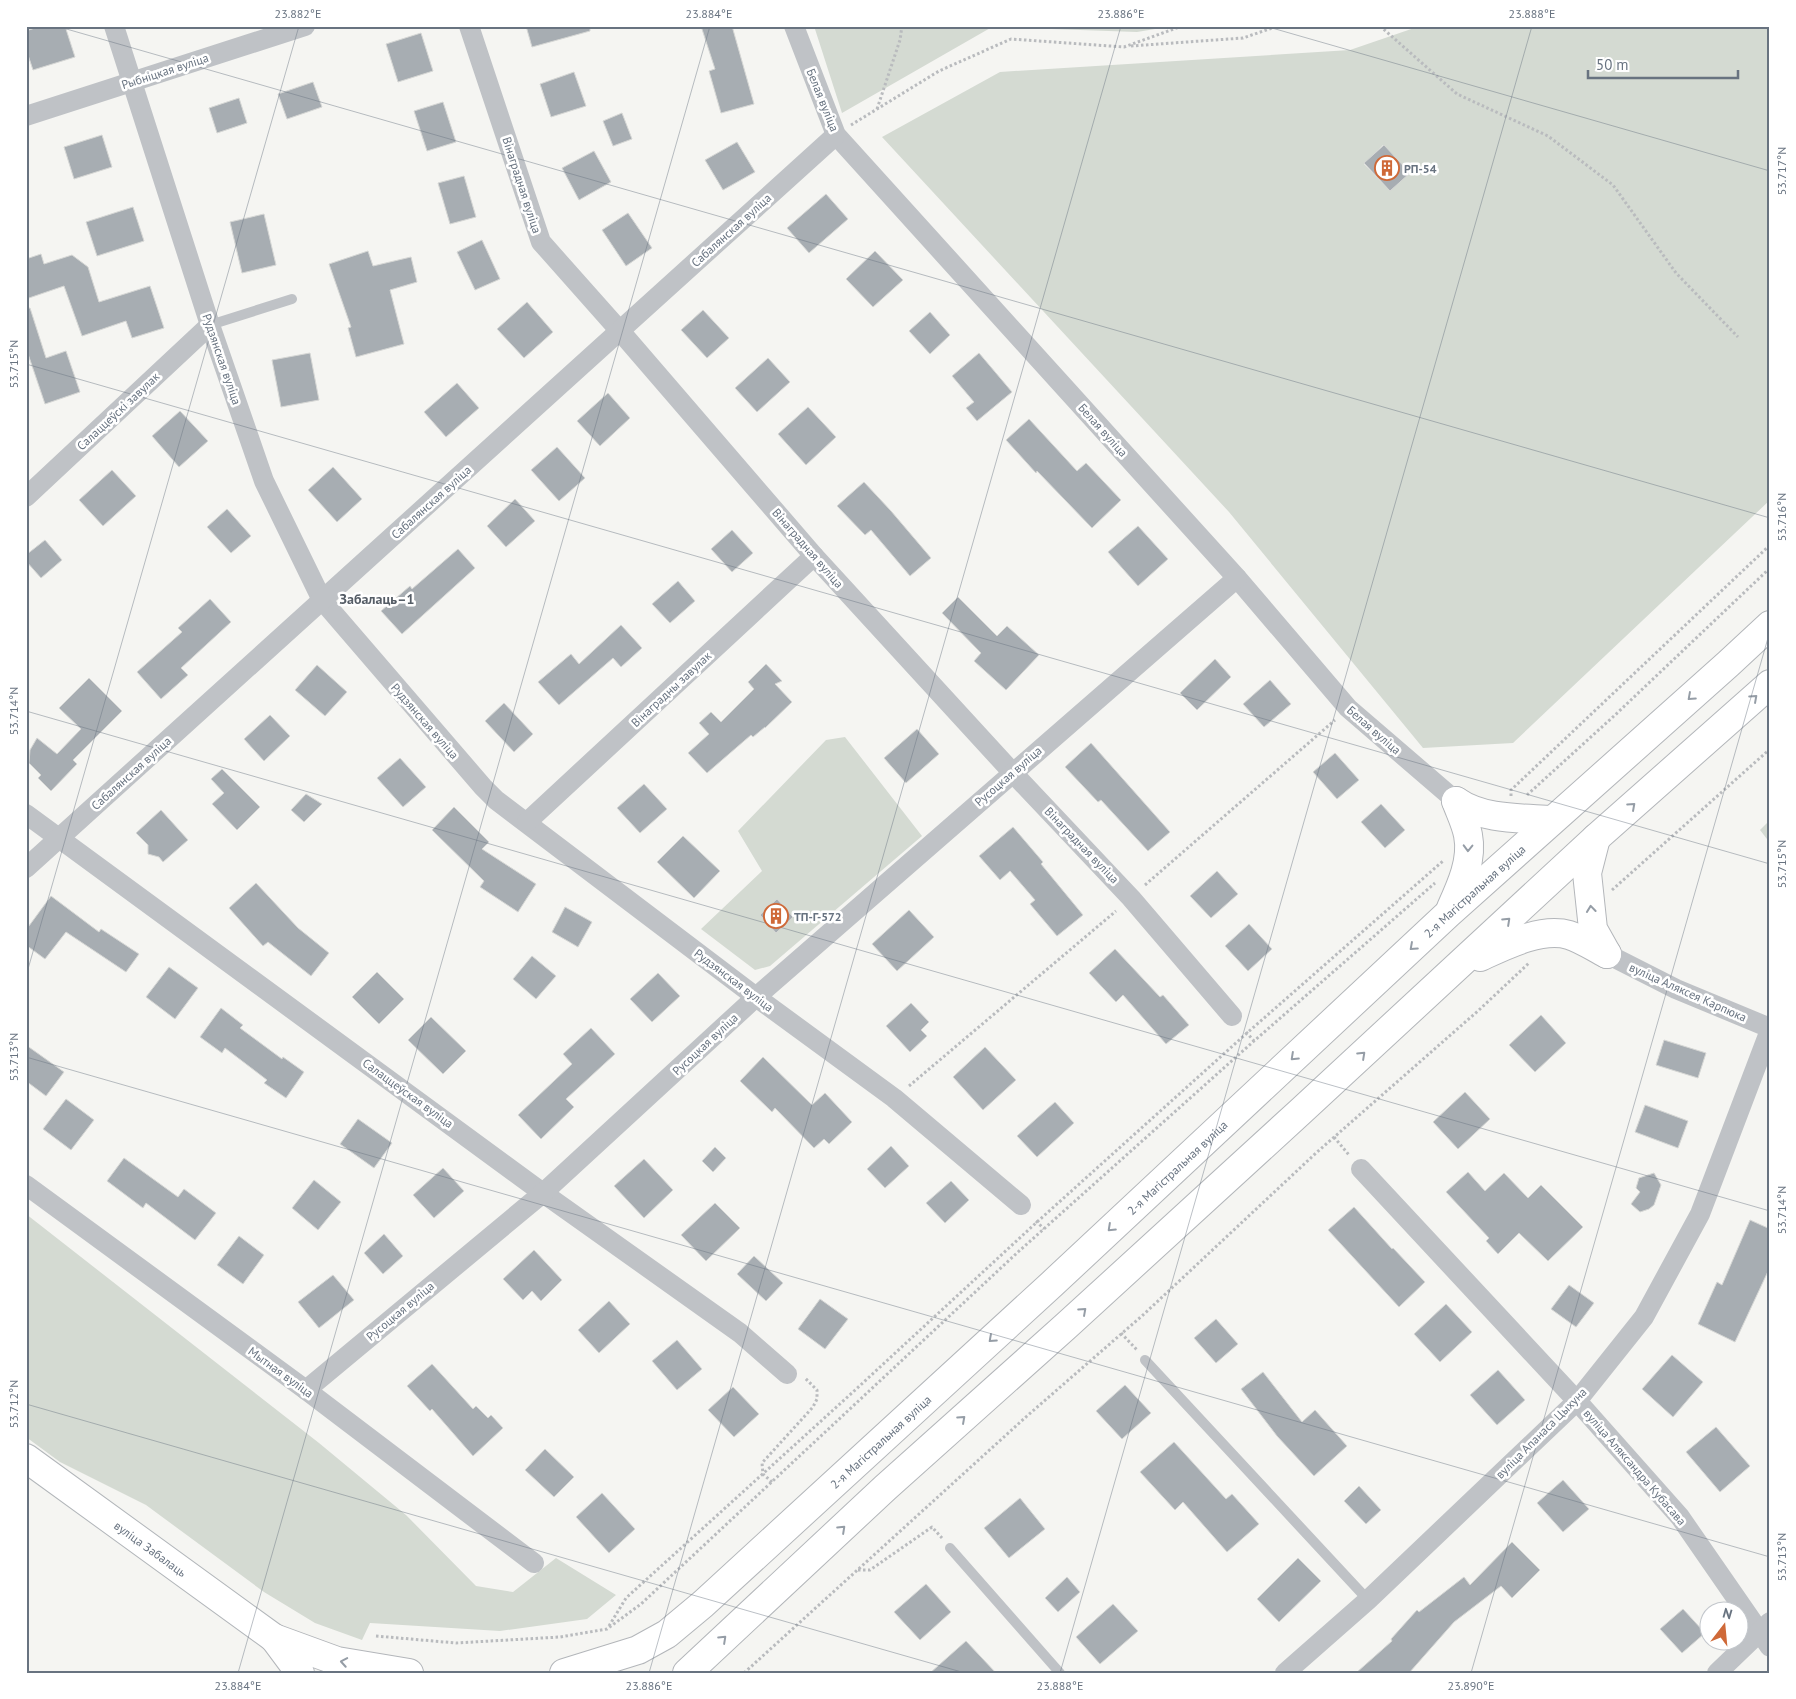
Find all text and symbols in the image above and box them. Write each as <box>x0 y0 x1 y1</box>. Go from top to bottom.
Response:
text: 23.882°E <box>275 6 321 21</box>
text: 23.884°E <box>686 6 732 21</box>
text: 23.886°E <box>1098 6 1144 21</box>
text: 23.888°E <box>1509 6 1555 21</box>
scale bar <box>1588 48 1738 80</box>
street label: Рыбніцкая вуліца <box>120 50 210 92</box>
text: 50 m <box>1596 55 1629 74</box>
street label: Белая вуліца <box>804 66 842 134</box>
street label: Вінаградная вуліца <box>499 135 545 235</box>
text: 53.717°N <box>1774 147 1789 195</box>
building icon: РП-54 <box>1374 155 1400 181</box>
place label: РП-54 <box>1404 161 1437 176</box>
street label: Сабалянская вуліца <box>688 190 774 270</box>
street label: Рудзянская вуліца <box>199 312 245 407</box>
text: 53.715°N <box>6 340 21 388</box>
street label: Салаццеўскі завулак <box>74 369 163 453</box>
street label: Белая вуліца <box>1075 400 1131 460</box>
street label: Сабалянская вуліца <box>388 462 474 542</box>
text: 53.716°N <box>1774 493 1789 541</box>
street label: Вінаградная вуліца <box>769 505 847 591</box>
district label: Забалаць–1 <box>340 590 414 608</box>
street label: Вінаградны завулак <box>628 648 714 730</box>
street label: Рудзянская вуліца <box>388 680 462 762</box>
text: 53.714°N <box>6 687 21 735</box>
one-way arrow <box>1688 691 1697 700</box>
one-way arrow <box>1748 695 1757 704</box>
street label: Белая вуліца <box>1344 703 1404 758</box>
street label: Сабалянская вуліца <box>88 733 174 813</box>
street label: Русоцкая вуліца <box>971 743 1045 809</box>
one-way arrow <box>1627 803 1636 812</box>
street label: Вінаградная вуліца <box>1042 804 1122 886</box>
text: 53.715°N <box>1774 840 1789 888</box>
street label: 2-я Магістральная вуліца <box>1420 841 1528 940</box>
one-way arrow <box>1463 844 1473 852</box>
building icon: ТП-Г-572 <box>763 903 789 929</box>
one-way arrow <box>1586 905 1597 913</box>
place label: ТП-Г-572 <box>794 909 842 924</box>
one-way arrow <box>1501 918 1510 927</box>
one-way arrow <box>1409 941 1418 950</box>
street label: Рудзянская вуліца <box>691 945 777 1015</box>
street label: вуліца Аляксея Карпюка <box>1627 959 1749 1025</box>
street label: Русоцкая вуліца <box>669 1010 741 1078</box>
text: 53.713°N <box>6 1033 21 1081</box>
one-way arrow <box>1290 1051 1299 1060</box>
one-way arrow <box>1356 1052 1365 1061</box>
street label: Салаццеўская вуліца <box>360 1055 456 1131</box>
street label: 2-я Магістральная вуліца <box>1124 1117 1230 1218</box>
text: 53.714°N <box>1774 1186 1789 1234</box>
one-way arrow <box>1108 1222 1117 1231</box>
street label: Русоцкая вуліца <box>363 1278 437 1344</box>
one-way arrow <box>1077 1308 1086 1317</box>
one-way arrow <box>989 1333 998 1342</box>
street label: Мытная вуліца <box>246 1343 316 1401</box>
text: 53.712°N <box>6 1380 21 1428</box>
street label: вуліца Апанаса Цыхуна <box>1492 1384 1590 1482</box>
street label: 2-я Магістральная вуліца <box>827 1391 934 1491</box>
street label: вуліца Аляксандра Кубасава <box>1580 1406 1690 1528</box>
one-way arrow <box>956 1416 965 1425</box>
street label: вуліца Забалаць <box>112 1517 190 1580</box>
one-way arrow <box>836 1526 845 1535</box>
text: 53.713°N <box>1774 1533 1789 1581</box>
north arrow <box>1698 1602 1748 1652</box>
text: N <box>1721 1604 1734 1623</box>
one-way arrow <box>717 1636 726 1645</box>
one-way arrow <box>339 1658 348 1668</box>
text: 23.884°E <box>215 1678 261 1693</box>
text: 23.886°E <box>626 1678 672 1693</box>
text: 23.888°E <box>1037 1678 1083 1693</box>
text: 23.890°E <box>1448 1678 1494 1693</box>

